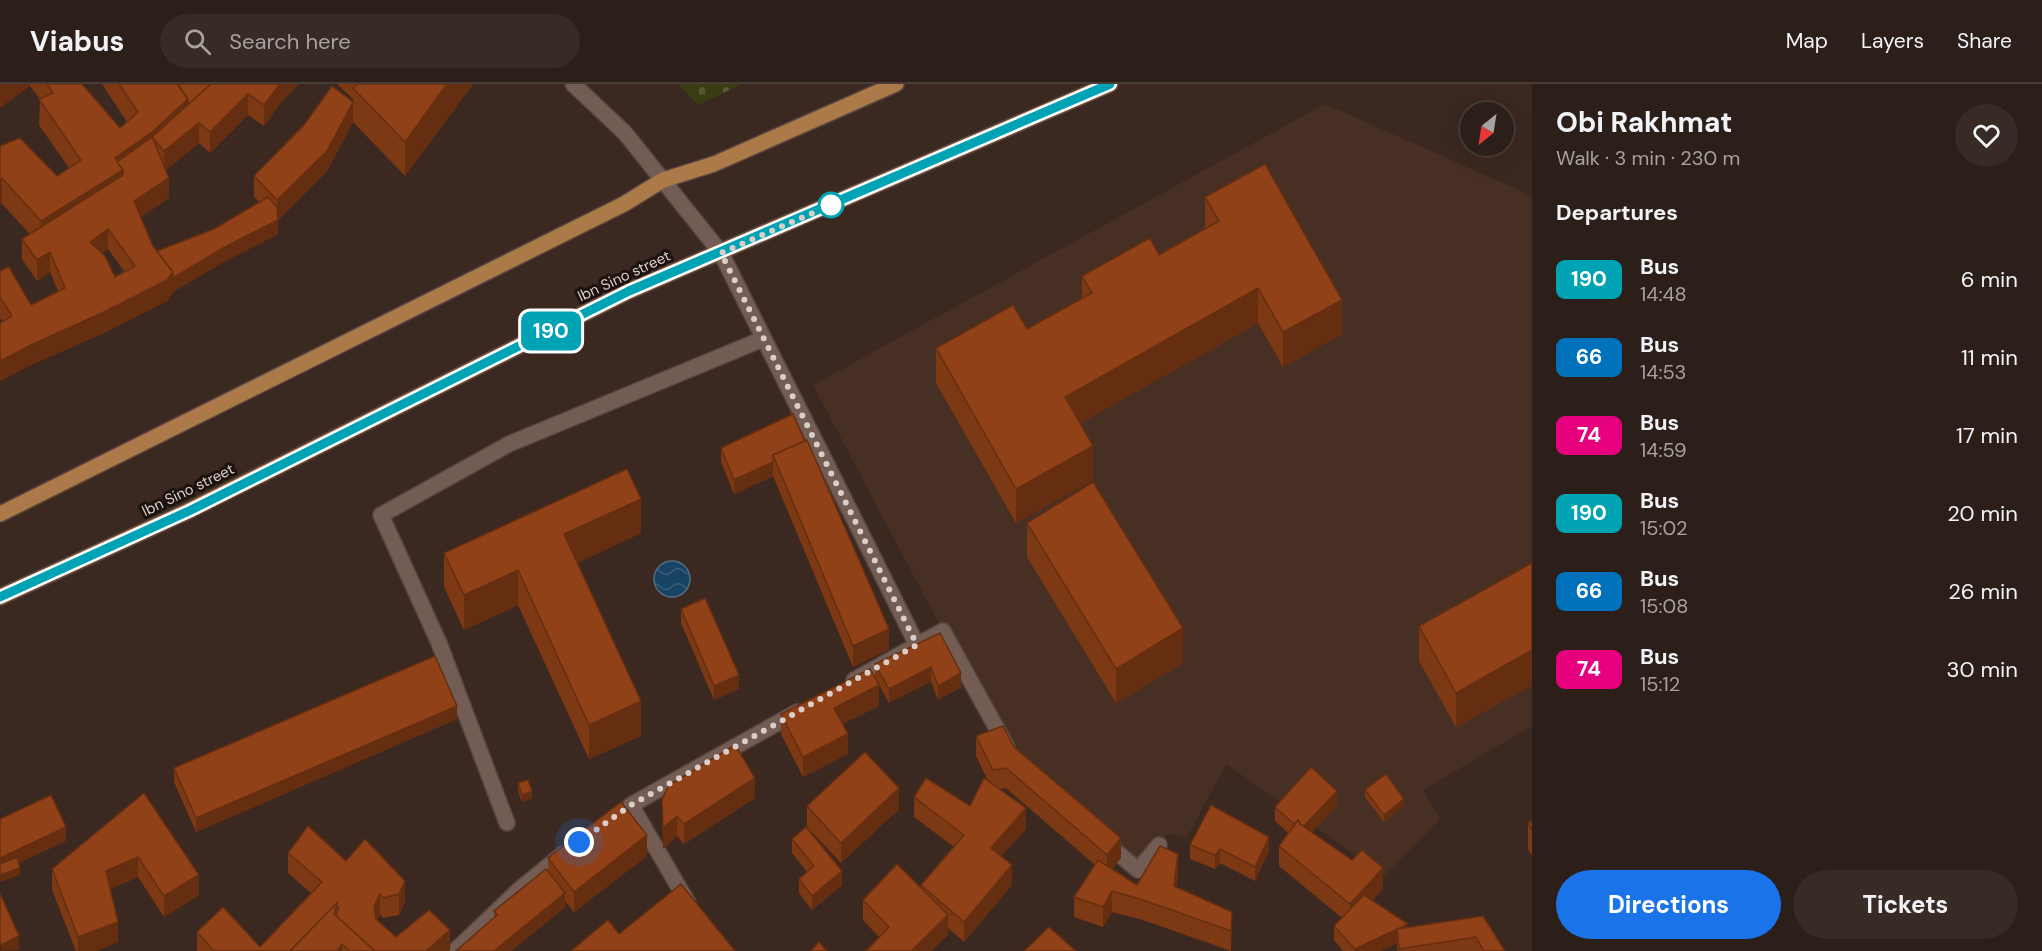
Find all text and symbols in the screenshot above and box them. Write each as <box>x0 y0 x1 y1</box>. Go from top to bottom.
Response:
search box <box>160 14 580 68</box>
text: Viabus <box>30 23 124 60</box>
icon: search <box>181 25 214 58</box>
text: Search here <box>229 27 351 56</box>
text: Map <box>1786 27 1828 55</box>
text: Layers <box>1861 27 1924 55</box>
text: Share <box>1957 27 2012 55</box>
north arrow <box>1460 102 1514 156</box>
map controls <box>1460 102 1514 156</box>
text: Obi Rakhmat <box>1556 104 1732 141</box>
button: heart <box>1955 104 2018 167</box>
text: Walk · 3 min · 230 m <box>1556 145 1740 171</box>
unlabelled marker <box>818 192 844 218</box>
text: Departures <box>1556 198 1678 227</box>
street label: Ibn Sino street <box>574 246 674 306</box>
text: Bus <box>1640 252 1679 281</box>
text: 190 <box>1571 265 1607 293</box>
text: 6 min <box>1961 265 2018 294</box>
text: 14:48 <box>1640 281 1687 307</box>
line badge: 190 <box>516 312 586 350</box>
text: 190 <box>533 317 569 345</box>
text: Bus <box>1640 330 1679 359</box>
text: 66 <box>1576 343 1602 371</box>
text: 11 min <box>1961 343 2018 372</box>
text: 14:53 <box>1640 359 1686 385</box>
text: Bus <box>1640 408 1679 437</box>
text: 74 <box>1577 421 1601 449</box>
text: 17 min <box>1956 421 2018 450</box>
text: 14:59 <box>1640 437 1687 463</box>
street label: Ibn Sino street <box>139 459 238 521</box>
text: Bus <box>1640 486 1679 515</box>
text: 190 <box>1571 499 1607 527</box>
text: 20 min <box>1947 499 2018 528</box>
text: 15:02 <box>1640 515 1687 541</box>
text: Bus <box>1640 564 1679 593</box>
text: 66 <box>1576 577 1602 605</box>
text: 26 min <box>1948 577 2018 606</box>
text: 15:08 <box>1640 593 1688 619</box>
text: Bus <box>1640 642 1679 671</box>
text: 74 <box>1577 655 1601 683</box>
text: 30 min <box>1947 655 2018 684</box>
text: 15:12 <box>1640 671 1680 697</box>
your location <box>564 827 594 857</box>
button: Directions <box>1556 870 1781 939</box>
button: Tickets <box>1793 870 2018 939</box>

